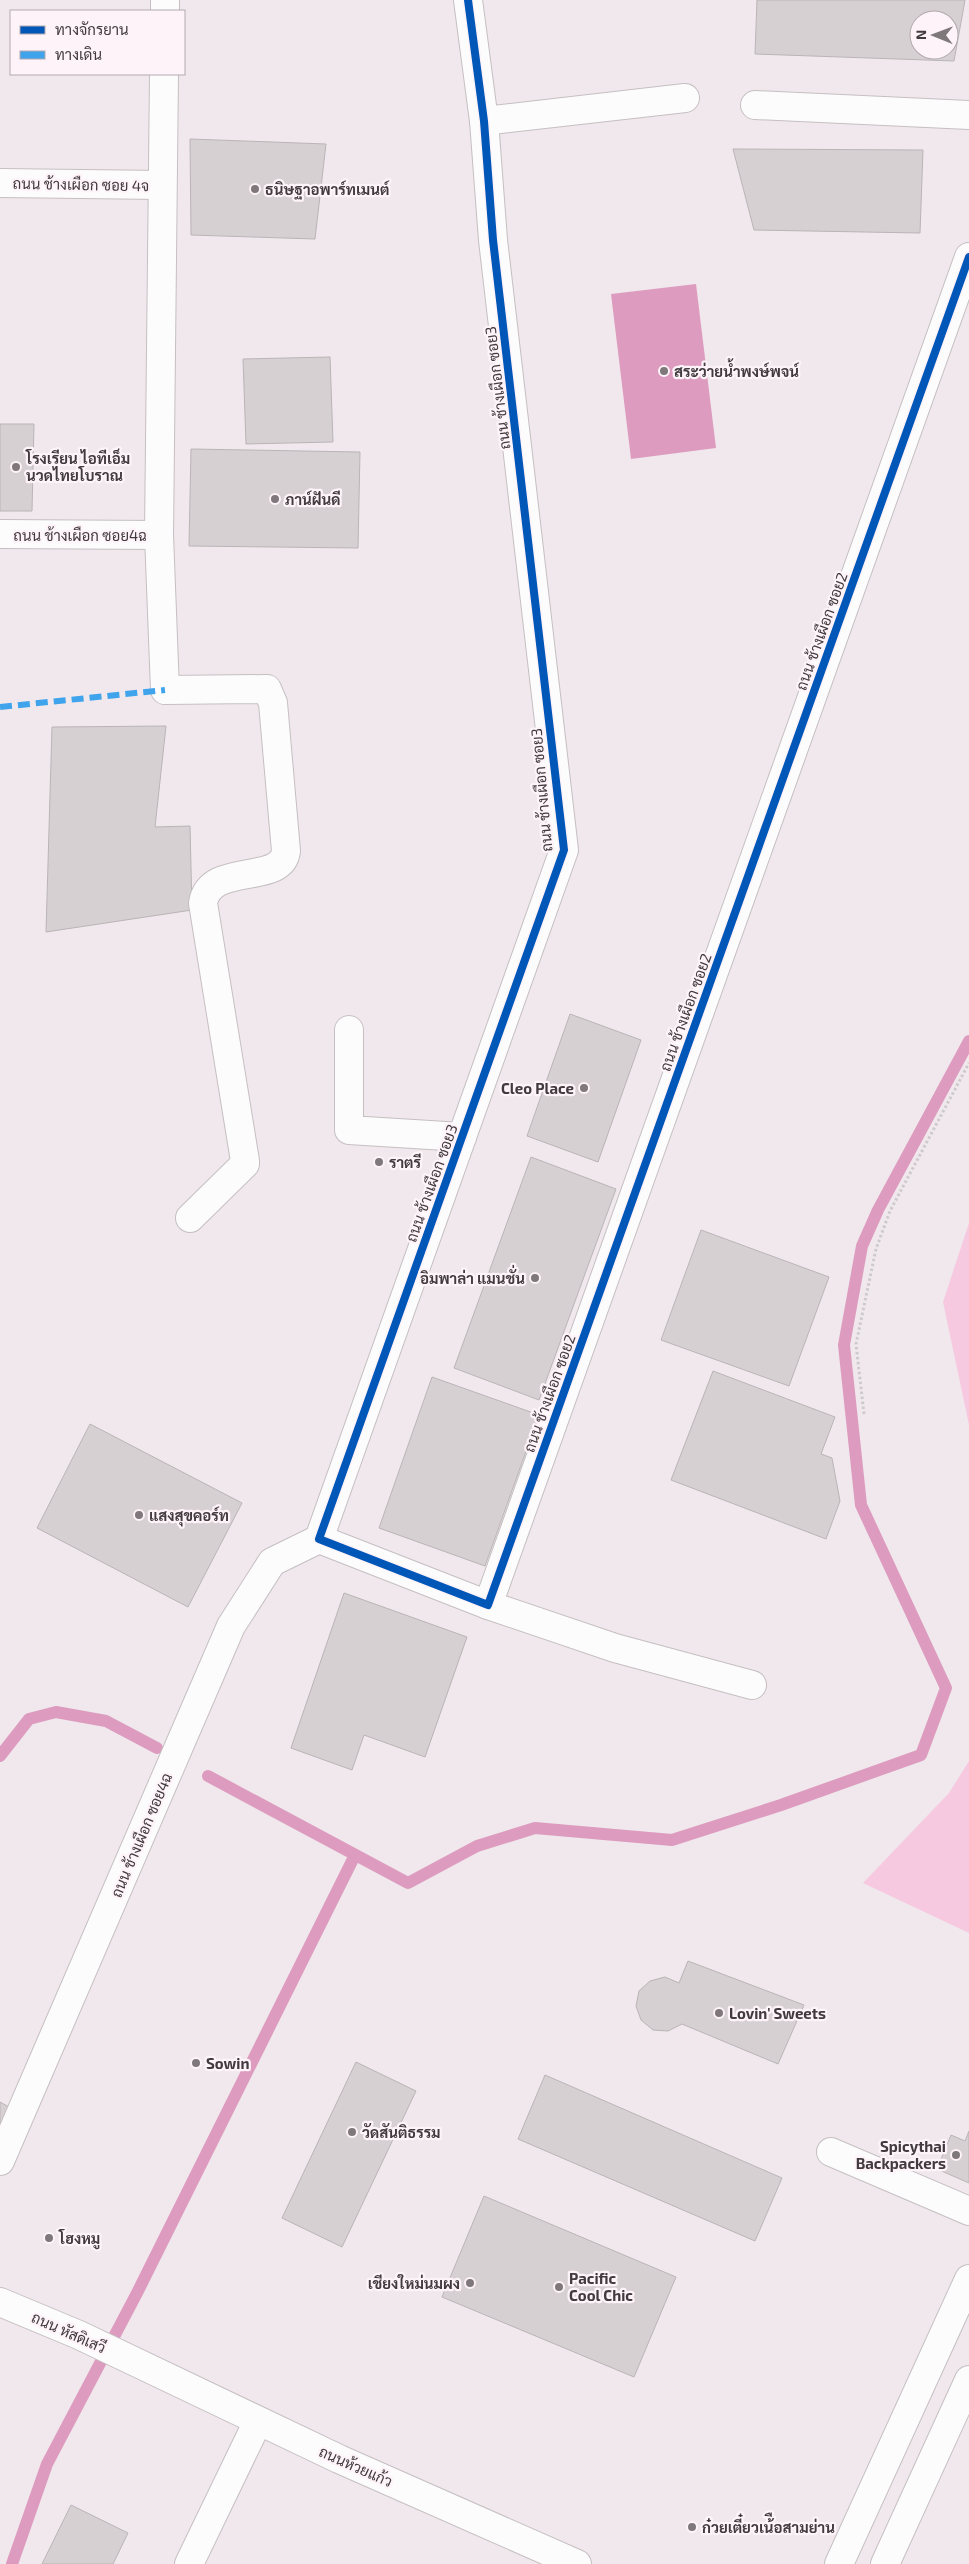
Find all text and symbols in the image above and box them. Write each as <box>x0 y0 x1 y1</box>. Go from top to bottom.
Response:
legend <box>10 10 185 75</box>
north arrow <box>909 10 959 60</box>
text: ทางจักรยาน <box>55 20 129 38</box>
text: N <box>912 30 929 40</box>
text: ทางเดิน <box>55 45 102 63</box>
street label: ถนน ช้างเผือก ซอย 4จ <box>13 174 149 194</box>
place label: ธนิษฐาอพาร์ทเมนต์ <box>265 180 390 200</box>
marker: ธนิษฐาอพาร์ทเมนต์ <box>249 183 261 195</box>
street label: ถนน ช้างเผือก ซอย3 <box>481 325 513 451</box>
place label: สระว่ายน้ำพงษ์พจน์ <box>674 358 800 380</box>
marker: สระว่ายน้ำพงษ์พจน์ <box>658 365 670 377</box>
place label: โรงเรียน ไอทีเอ็ม นวดไทยโบราณ <box>25 448 130 484</box>
marker: โรงเรียน ไอทีเอ็ม นวดไทยโบราณ <box>10 461 22 473</box>
place label: ภาน์ฝันดี <box>285 490 341 508</box>
marker: ภาน์ฝันดี <box>269 493 281 505</box>
street label: ถนน ช้างเผือก ซอย4ฉ <box>13 526 147 544</box>
street label: ถนน ช้างเผือก ซอย2 <box>791 570 851 692</box>
street label: ถนน ช้างเผือก ซอย3 <box>527 727 555 853</box>
street label: ถนน ช้างเผือก ซอย2 <box>655 951 715 1073</box>
place label: Cleo Place <box>501 1079 574 1097</box>
marker: Cleo Place <box>578 1082 590 1094</box>
street label: ถนน ช้างเผือก ซอย3 <box>401 1122 461 1244</box>
place label: ราตรี <box>389 1153 422 1171</box>
marker: ราตรี <box>373 1156 385 1168</box>
place label: อิมพาล่า แมนชั่น <box>420 1264 525 1287</box>
marker: อิมพาล่า แมนชั่น <box>529 1272 541 1284</box>
street label: ถนน ช้างเผือก ซอย2 <box>519 1332 579 1454</box>
place label: แสงสุขคอร์ท <box>149 1506 229 1527</box>
marker: แสงสุขคอร์ท <box>133 1509 145 1521</box>
street label: ถนน ช้างเผือก ซอย4ฉ <box>107 1770 175 1900</box>
place label: Lovin' Sweets <box>729 2004 826 2022</box>
marker: Lovin' Sweets <box>713 2007 725 2019</box>
place label: Sowin <box>206 2054 249 2072</box>
marker: Sowin <box>190 2057 202 2069</box>
place label: วัดสันติธรรม <box>362 2123 441 2141</box>
marker: วัดสันติธรรม <box>346 2126 358 2138</box>
place label: Spicythai Backpackers <box>856 2137 946 2172</box>
marker: Spicythai Backpackers <box>950 2149 962 2161</box>
place label: โฮงหมู <box>58 2228 100 2250</box>
marker: โฮงหมู <box>43 2232 55 2244</box>
place label: Pacific Cool Chic <box>569 2269 633 2304</box>
place label: เชียงใหม่นมผง <box>368 2274 460 2292</box>
marker: เชียงใหม่นมผง <box>464 2277 476 2289</box>
marker: Pacific Cool Chic <box>553 2281 565 2293</box>
street label: ถนน หัสดิเสวี <box>29 2308 109 2356</box>
street label: ถนนห้วยแก้ว <box>316 2442 396 2490</box>
place label: ก๋วยเตี๋ยวเน้ือสามย่าน <box>702 2512 835 2536</box>
marker: ก๋วยเตี๋ยวเน้ือสามย่าน <box>686 2521 698 2533</box>

